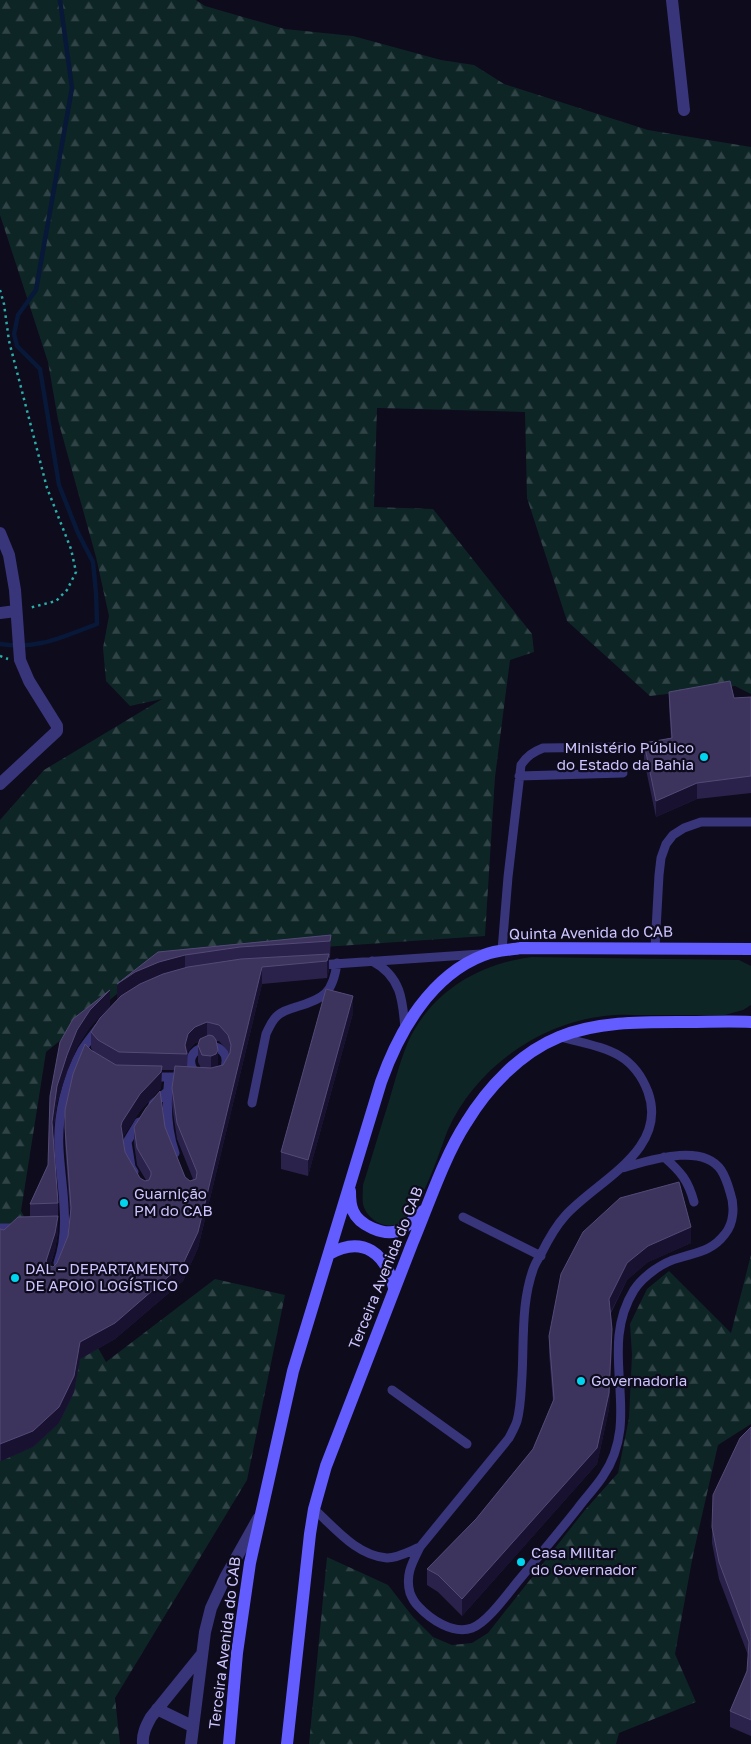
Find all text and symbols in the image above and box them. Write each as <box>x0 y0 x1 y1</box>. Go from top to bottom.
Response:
place label: Ministério Público do Estado da Bahia <box>557 738 694 773</box>
marker: Ministério Público do Estado da Bahia <box>698 751 710 763</box>
street label: Quinta Avenida do CAB <box>509 922 673 942</box>
place label: Guarnição PM do CAB <box>134 1184 212 1219</box>
street label: Terceira Avenida do CAB <box>344 1184 426 1352</box>
marker: Guarnição PM do CAB <box>118 1197 130 1209</box>
place label: DAL – DEPARTAMENTO DE APOIO LOGÍSTICO <box>25 1259 189 1294</box>
marker: DAL – DEPARTAMENTO DE APOIO LOGÍSTICO <box>9 1272 21 1284</box>
place label: Governadoria <box>591 1371 687 1389</box>
marker: Governadoria <box>575 1375 587 1387</box>
place label: Casa Militar do Governador <box>531 1543 637 1578</box>
street label: Terceira Avenida do CAB <box>204 1556 244 1730</box>
marker: Casa Militar do Governador <box>515 1556 527 1568</box>

